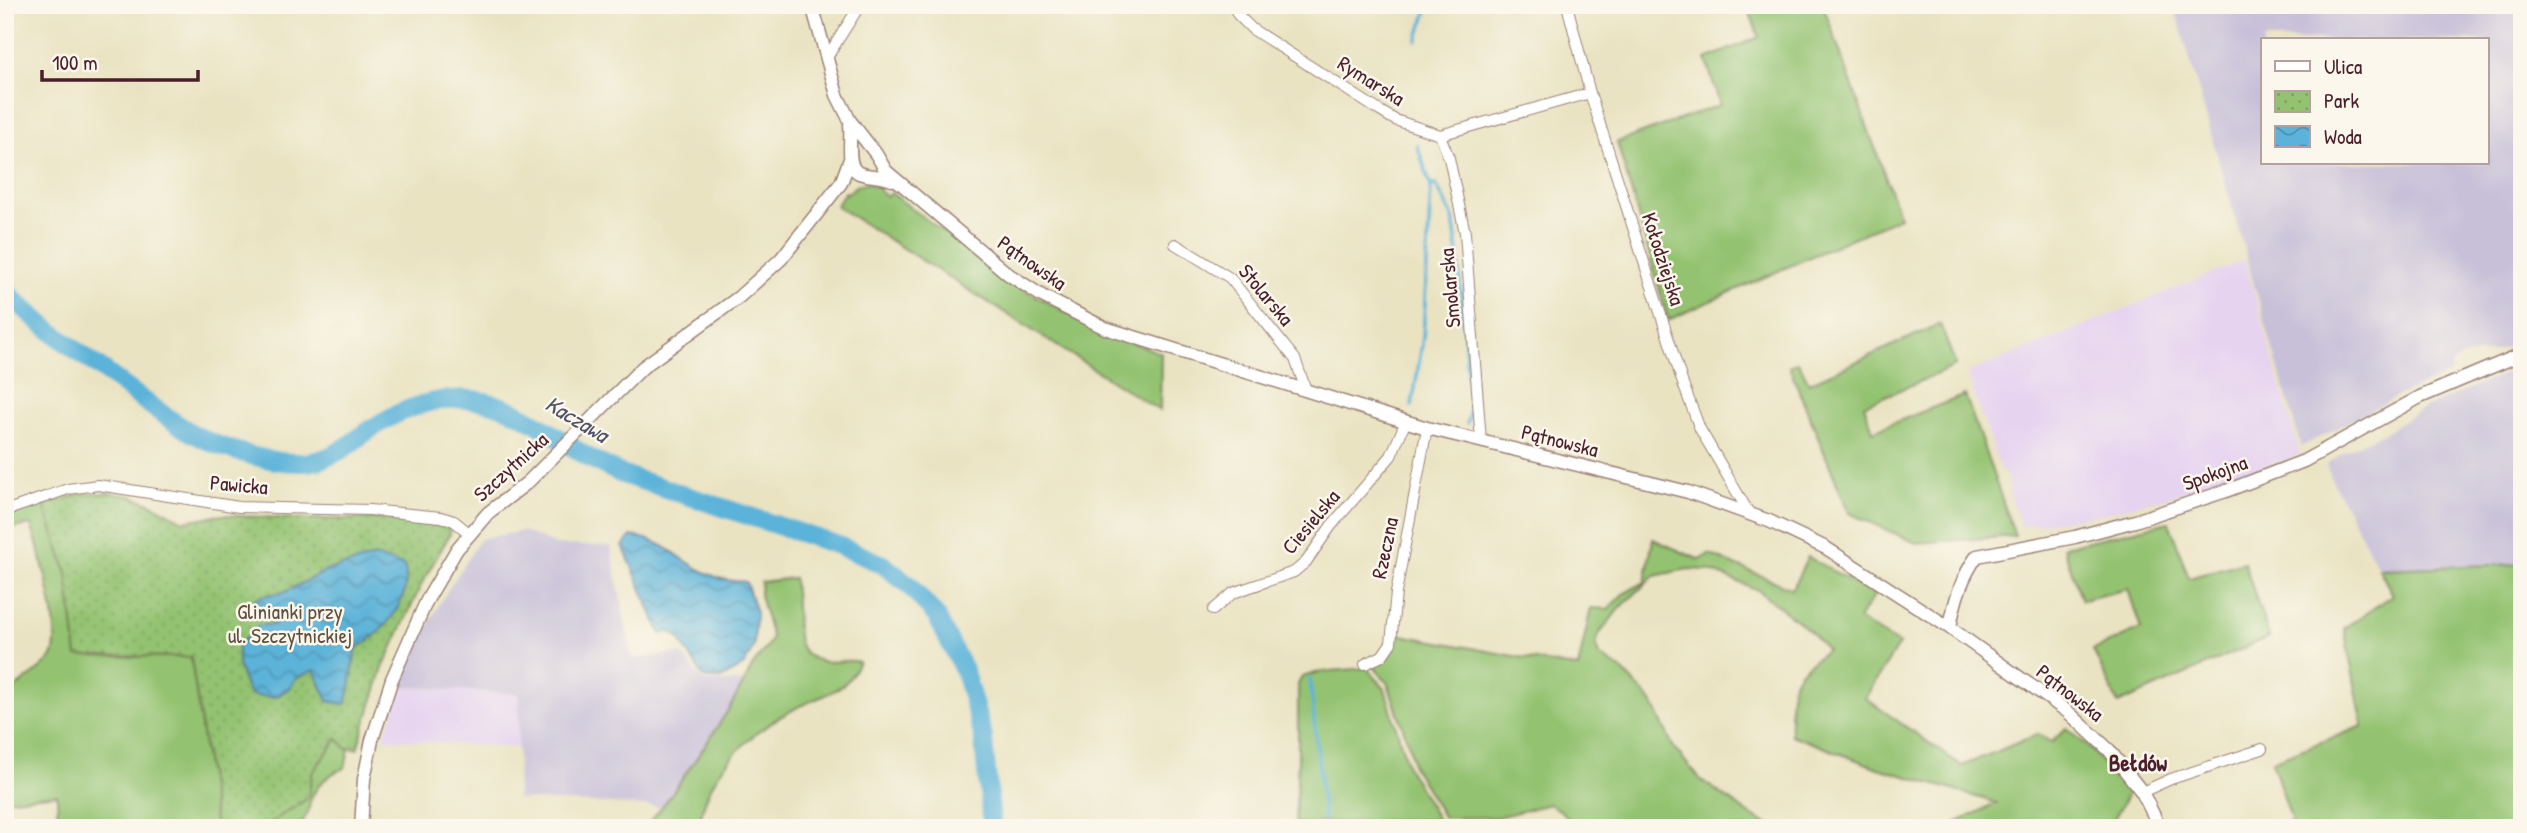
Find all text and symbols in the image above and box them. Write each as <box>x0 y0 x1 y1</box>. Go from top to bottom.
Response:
scale bar <box>42 38 198 82</box>
legend <box>2261 38 2488 164</box>
text: 100 m <box>52 48 98 77</box>
street label: Rymarska <box>1332 49 1410 112</box>
text: Ulica <box>2324 52 2362 81</box>
text: Park <box>2324 86 2359 115</box>
text: Woda <box>2324 122 2362 151</box>
street label: Kołodziejska <box>1635 209 1692 309</box>
street label: Pątnowska <box>992 228 1073 297</box>
street label: Smolarska <box>1432 247 1467 329</box>
street label: Stolarska <box>1232 258 1301 332</box>
water label: Kaczawa <box>540 388 616 451</box>
street label: Pątnowska <box>1519 417 1602 464</box>
street label: Szczytnicka <box>467 425 554 508</box>
street label: Spokojna <box>2178 447 2251 498</box>
street label: Pawicka <box>209 468 269 501</box>
street label: Ciesielska <box>1275 483 1346 560</box>
street label: Rzeczna <box>1364 515 1405 581</box>
park label: Glinianki przy ul. Szczytnickiej <box>228 597 352 650</box>
street label: Pątnowska <box>2031 657 2110 728</box>
district label: Bełdów <box>2109 747 2168 778</box>

